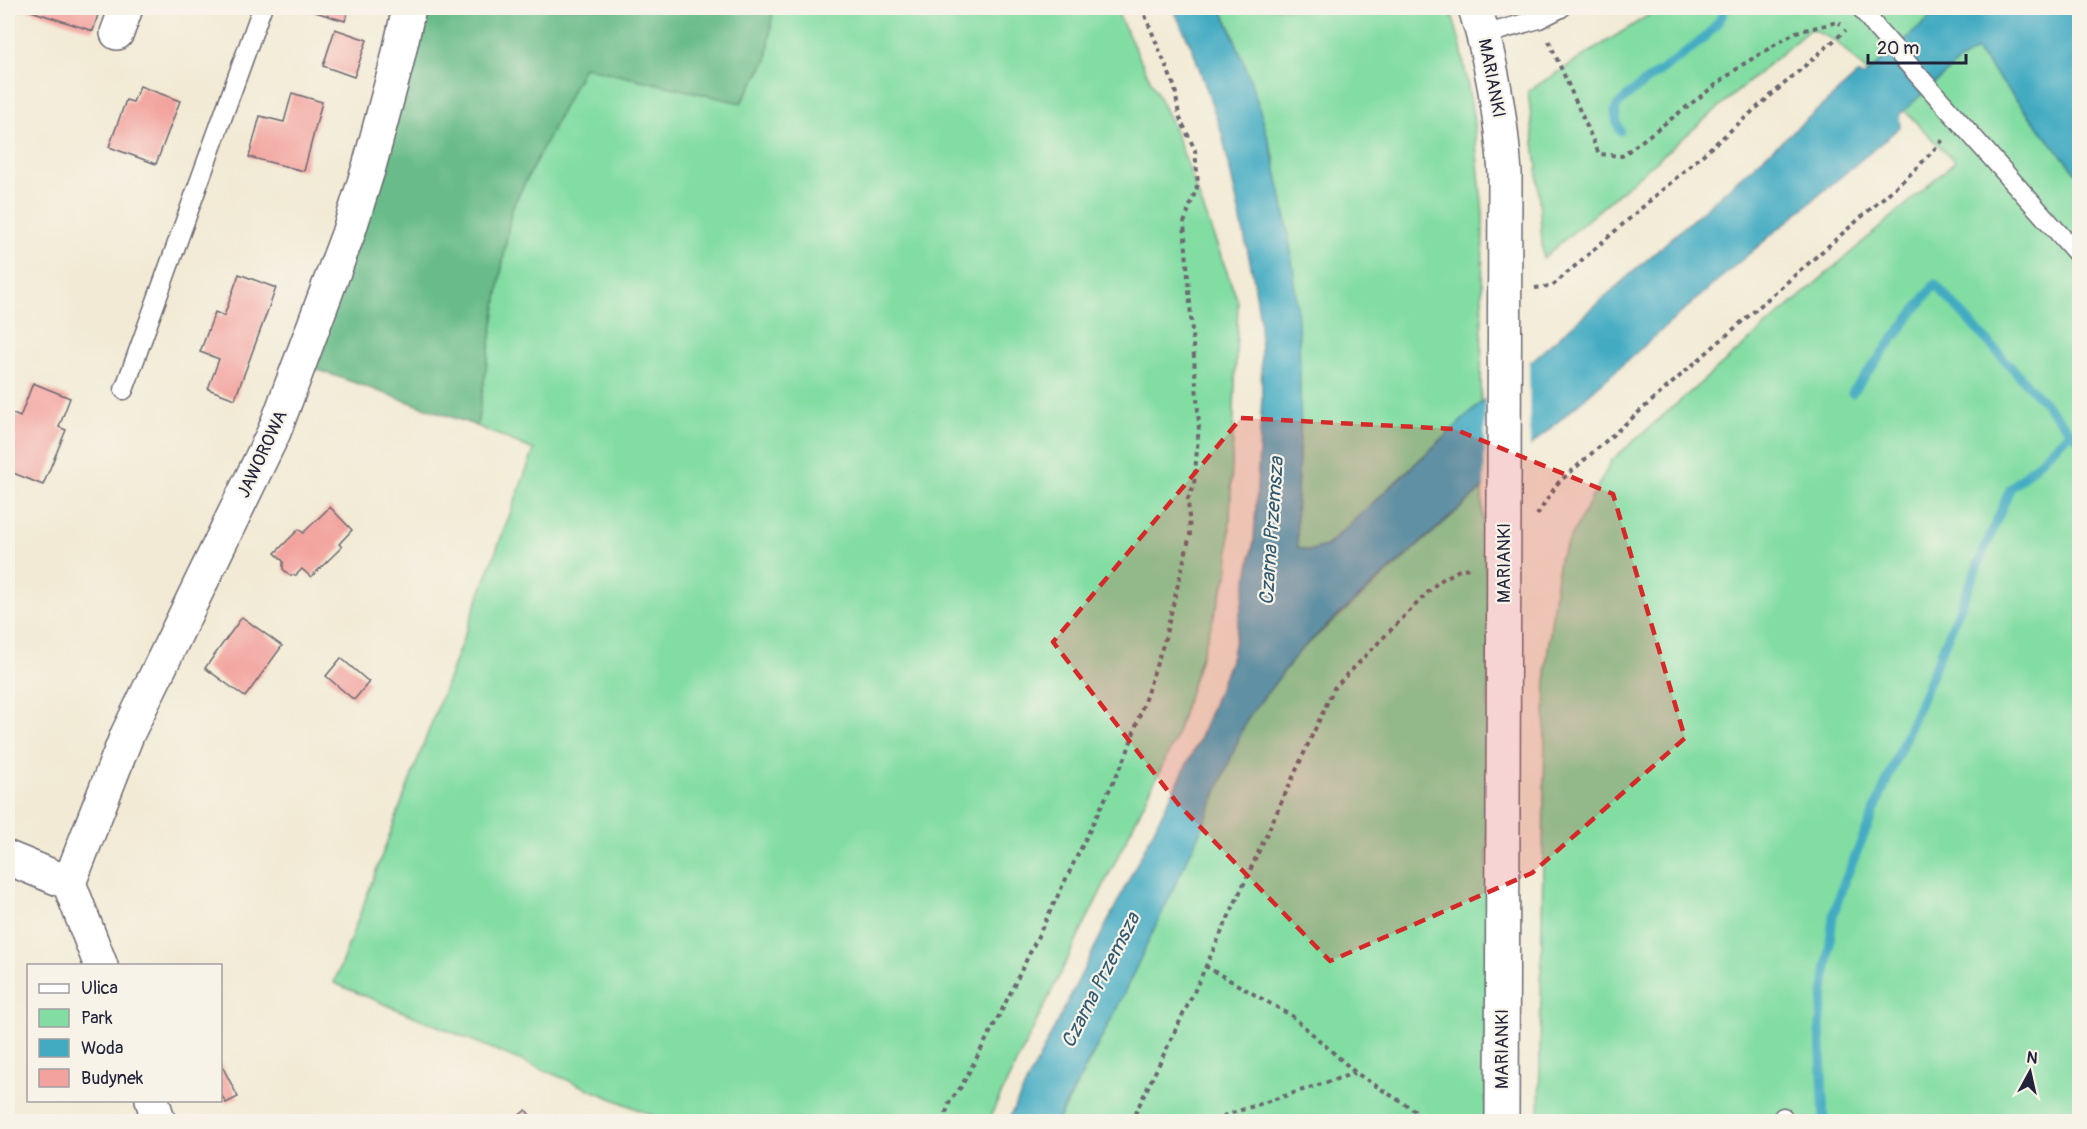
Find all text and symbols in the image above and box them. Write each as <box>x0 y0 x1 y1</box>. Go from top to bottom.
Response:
scale bar <box>1868 27 1966 65</box>
street label: MARIANKI <box>1473 37 1510 120</box>
text: 20 m <box>1877 37 1919 60</box>
street label: JAWOROWA <box>232 407 293 502</box>
water label: Czarna Przemsza <box>1254 455 1289 606</box>
street label: MARIANKI <box>1493 523 1516 603</box>
water label: Czarna Przemsza <box>1056 907 1146 1052</box>
legend <box>27 964 222 1102</box>
text: Ulica <box>81 977 118 1000</box>
text: Park <box>81 1007 113 1030</box>
street label: MARIANKI <box>1491 1009 1514 1089</box>
text: Woda <box>81 1037 123 1060</box>
north arrow <box>2000 1042 2060 1102</box>
text: N <box>2025 1047 2039 1069</box>
text: Budynek <box>81 1067 144 1090</box>

